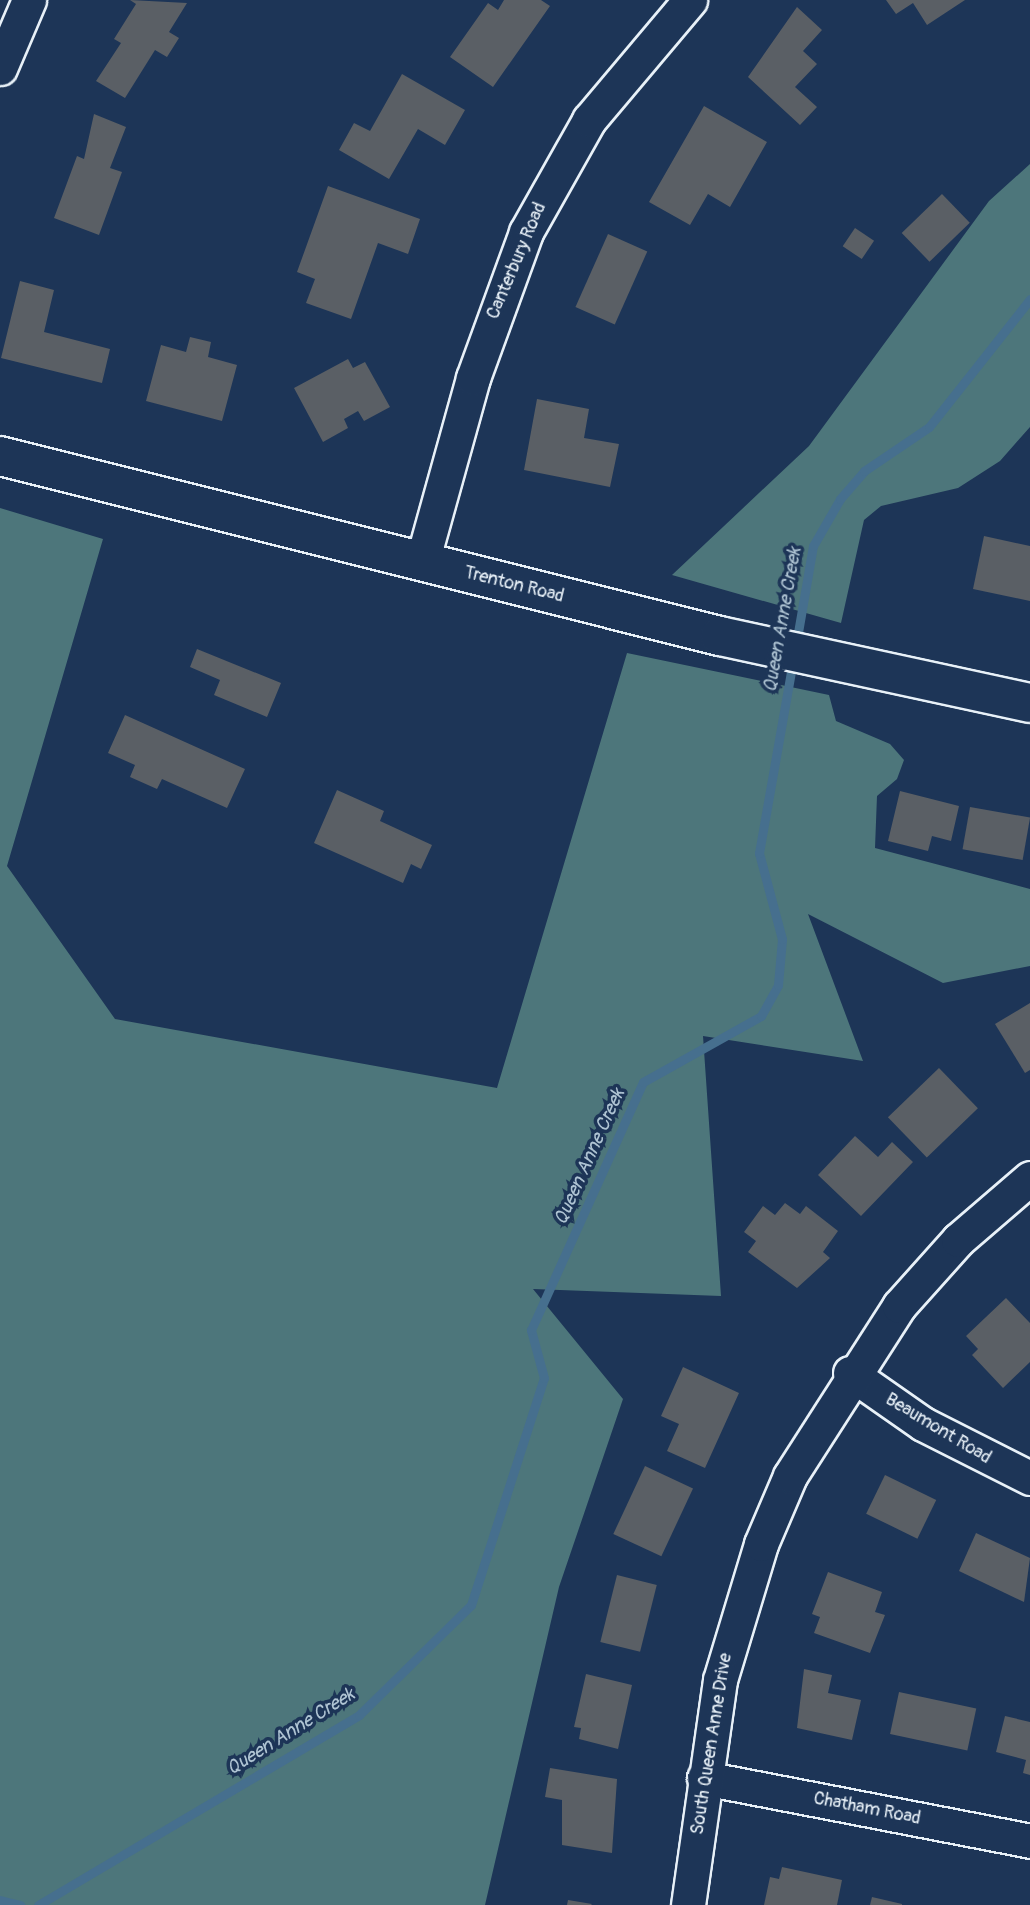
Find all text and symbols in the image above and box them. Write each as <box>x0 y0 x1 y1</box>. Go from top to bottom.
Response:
street label: Canterbury Road <box>483 199 551 323</box>
water label: Queen Anne Creek <box>759 546 807 694</box>
street label: Trenton Road <box>462 562 566 608</box>
water label: Queen Anne Creek <box>550 1085 630 1229</box>
street label: Beaumont Road <box>881 1389 995 1469</box>
street label: South Queen Anne Drive <box>687 1652 737 1836</box>
water label: Queen Anne Creek <box>223 1684 359 1780</box>
street label: Chatham Road <box>812 1788 922 1830</box>

